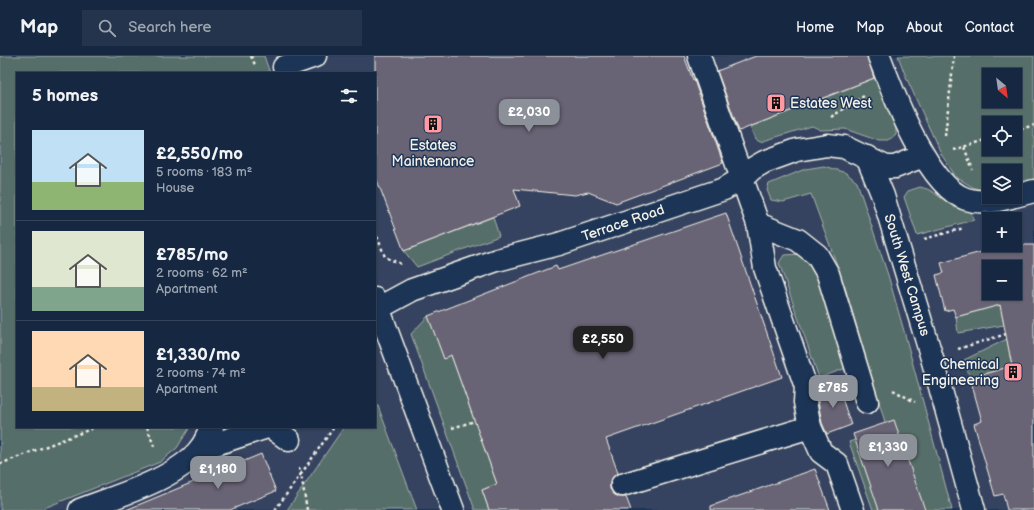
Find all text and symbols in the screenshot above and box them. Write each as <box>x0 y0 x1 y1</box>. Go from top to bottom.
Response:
search box <box>82 10 362 46</box>
text: Map <box>20 16 58 39</box>
icon: search <box>96 17 118 39</box>
text: Search here <box>128 18 211 37</box>
text: Home <box>796 19 834 36</box>
text: Map <box>856 19 884 36</box>
text: About <box>906 19 943 36</box>
text: Contact <box>965 19 1014 36</box>
north arrow <box>982 68 1022 108</box>
map controls <box>982 68 1022 300</box>
icon: filters <box>338 85 360 107</box>
text: 5 homes <box>32 86 98 106</box>
building icon: Estates West <box>765 92 787 114</box>
place label: Estates West <box>790 95 872 112</box>
pin: £2,030 <box>496 99 562 133</box>
text: £2,030 <box>508 104 550 120</box>
building icon: Estates Maintenance <box>422 113 444 135</box>
button: locate <box>982 116 1022 156</box>
place label: Estates Maintenance <box>392 137 474 170</box>
text: £2,550/mo <box>156 144 243 164</box>
icon: home <box>64 146 112 194</box>
text: 5 rooms · 183 m² <box>156 164 252 180</box>
button: layers <box>982 164 1022 204</box>
text: House <box>156 180 194 196</box>
street label: Terrace Road <box>579 201 667 245</box>
street label: South West Campus <box>880 212 934 338</box>
button: + <box>982 212 1022 252</box>
text: £785/mo <box>156 245 228 265</box>
icon: home <box>64 247 112 295</box>
button: − <box>982 260 1022 300</box>
text: 2 rooms · 62 m² <box>156 265 248 281</box>
text: Apartment <box>156 281 217 297</box>
pin: £2,550 <box>570 326 636 360</box>
text: £2,550 <box>582 331 624 347</box>
text: £1,330/mo <box>156 345 240 365</box>
icon: home <box>64 347 112 395</box>
place label: Chemical Engineering <box>922 356 999 389</box>
building icon: Chemical Engineering <box>1002 361 1024 383</box>
text: 2 rooms · 74 m² <box>156 365 246 381</box>
pin: £785 <box>809 375 857 409</box>
text: £785 <box>818 380 848 396</box>
text: Apartment <box>156 381 217 397</box>
pin: £1,330 <box>855 434 921 468</box>
text: £1,330 <box>868 439 908 455</box>
pin: £1,180 <box>185 456 251 490</box>
text: £1,180 <box>199 461 237 477</box>

